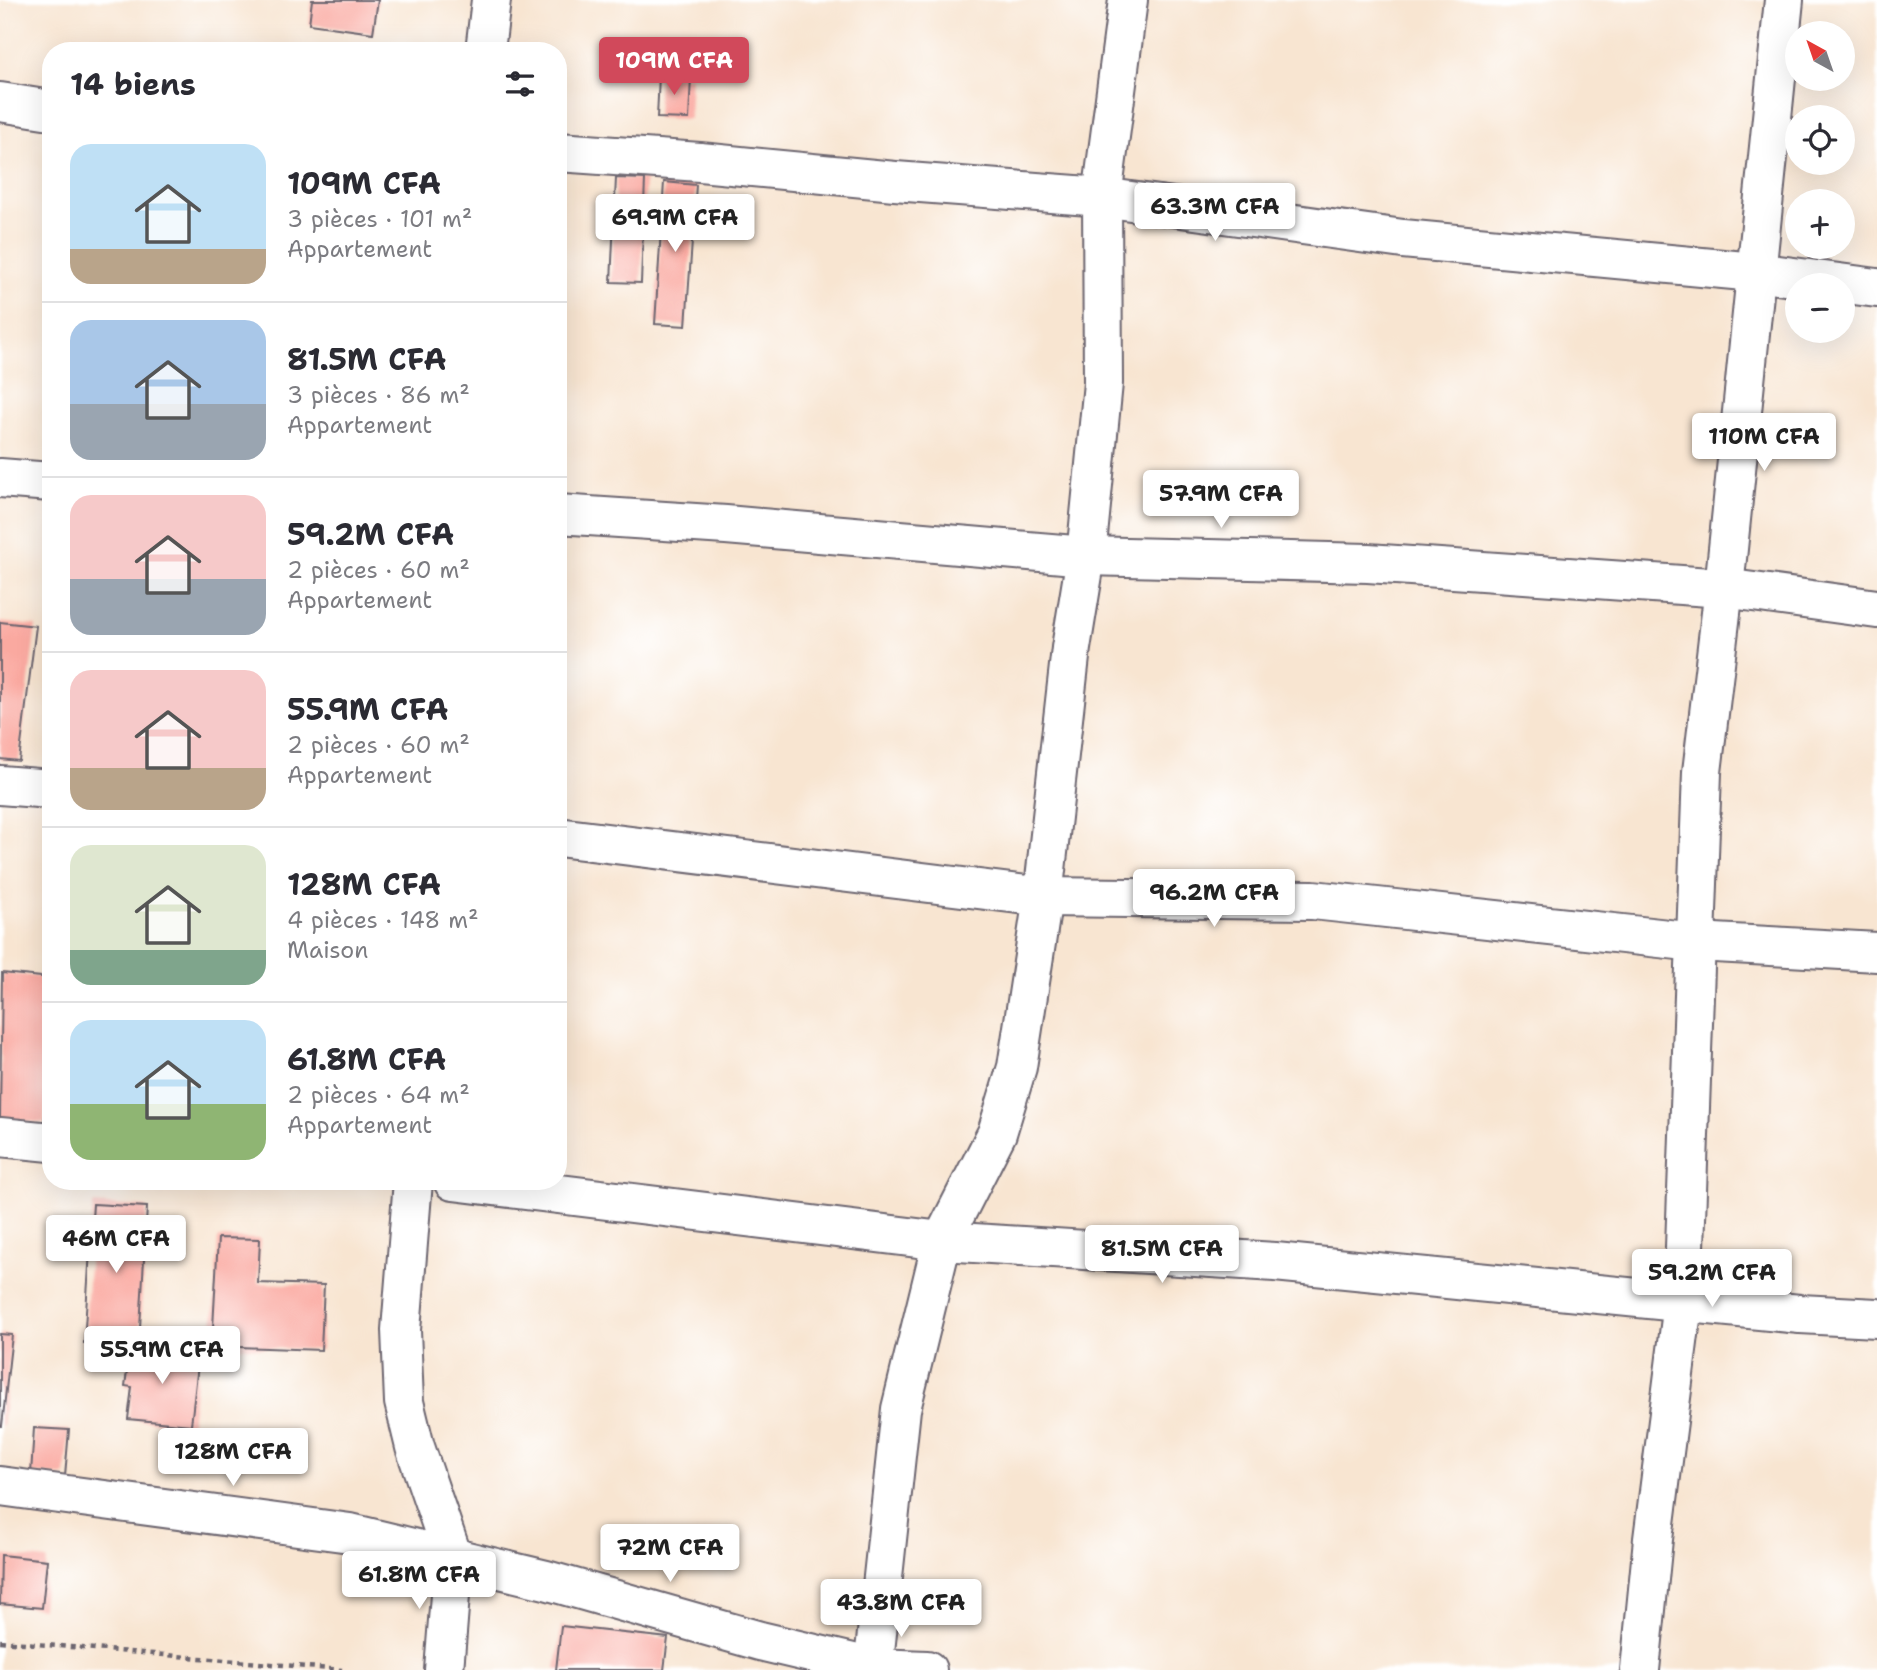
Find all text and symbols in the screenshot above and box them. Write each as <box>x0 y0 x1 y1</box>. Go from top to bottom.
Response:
north arrow <box>1785 21 1855 91</box>
map controls <box>1785 21 1855 343</box>
pin: 109M CFA <box>602 38 746 97</box>
text: 109M CFA <box>615 45 733 75</box>
text: 14 biens <box>70 64 196 105</box>
icon: filters <box>501 65 539 103</box>
button: locate <box>1785 105 1855 175</box>
text: 109M CFA <box>287 163 441 204</box>
icon: home <box>126 172 210 256</box>
pin: 63.3M CFA <box>1135 184 1295 243</box>
button: + <box>1785 189 1855 259</box>
text: 63.3M CFA <box>1150 191 1280 221</box>
pin: 69.9M CFA <box>595 194 755 254</box>
text: 69.9M CFA <box>612 202 739 232</box>
text: 3 pièces · 101 m² <box>287 204 472 234</box>
text: Appartement <box>287 234 432 264</box>
button: − <box>1785 273 1855 343</box>
text: 81.5M CFA <box>287 339 447 380</box>
icon: home <box>126 348 210 432</box>
text: 3 pièces · 86 m² <box>287 380 470 410</box>
text: Appartement <box>287 410 432 440</box>
pin: 110M CFA <box>1692 414 1836 473</box>
text: 110M CFA <box>1708 421 1820 451</box>
pin: 57.9M CFA <box>1141 470 1301 530</box>
text: 57.9M CFA <box>1159 478 1283 508</box>
text: 59.2M CFA <box>287 514 454 555</box>
icon: home <box>126 523 210 607</box>
text: 2 pièces · 60 m² <box>287 555 470 585</box>
text: Appartement <box>287 585 432 615</box>
text: 55.9M CFA <box>287 689 448 730</box>
icon: home <box>126 698 210 782</box>
text: 2 pièces · 60 m² <box>287 730 470 760</box>
text: Appartement <box>287 760 432 790</box>
text: 128M CFA <box>287 864 441 905</box>
pin: 96.2M CFA <box>1134 870 1294 929</box>
icon: home <box>126 873 210 957</box>
text: 96.2M CFA <box>1149 877 1279 907</box>
text: 4 pièces · 148 m² <box>287 905 479 935</box>
text: Maison <box>287 935 368 965</box>
text: 61.8M CFA <box>287 1039 446 1080</box>
icon: home <box>126 1048 210 1132</box>
text: 2 pièces · 64 m² <box>287 1080 470 1110</box>
text: Appartement <box>287 1110 432 1140</box>
pin: 46M CFA <box>51 1216 181 1275</box>
text: 46M CFA <box>62 1223 170 1253</box>
pin: 81.5M CFA <box>1082 1226 1242 1285</box>
text: 81.5M CFA <box>1101 1233 1223 1263</box>
pin: 59.2M CFA <box>1632 1250 1792 1309</box>
text: 59.2M CFA <box>1648 1257 1776 1287</box>
pin: 55.9M CFA <box>82 1326 242 1386</box>
text: 55.9M CFA <box>100 1334 224 1364</box>
pin: 128M CFA <box>161 1428 305 1488</box>
text: 128M CFA <box>174 1436 292 1466</box>
pin: 72M CFA <box>605 1524 735 1584</box>
text: 72M CFA <box>616 1532 724 1562</box>
pin: 61.8M CFA <box>339 1552 499 1611</box>
text: 61.8M CFA <box>358 1559 480 1589</box>
pin: 43.8M CFA <box>821 1580 981 1639</box>
text: 43.8M CFA <box>837 1587 965 1617</box>

